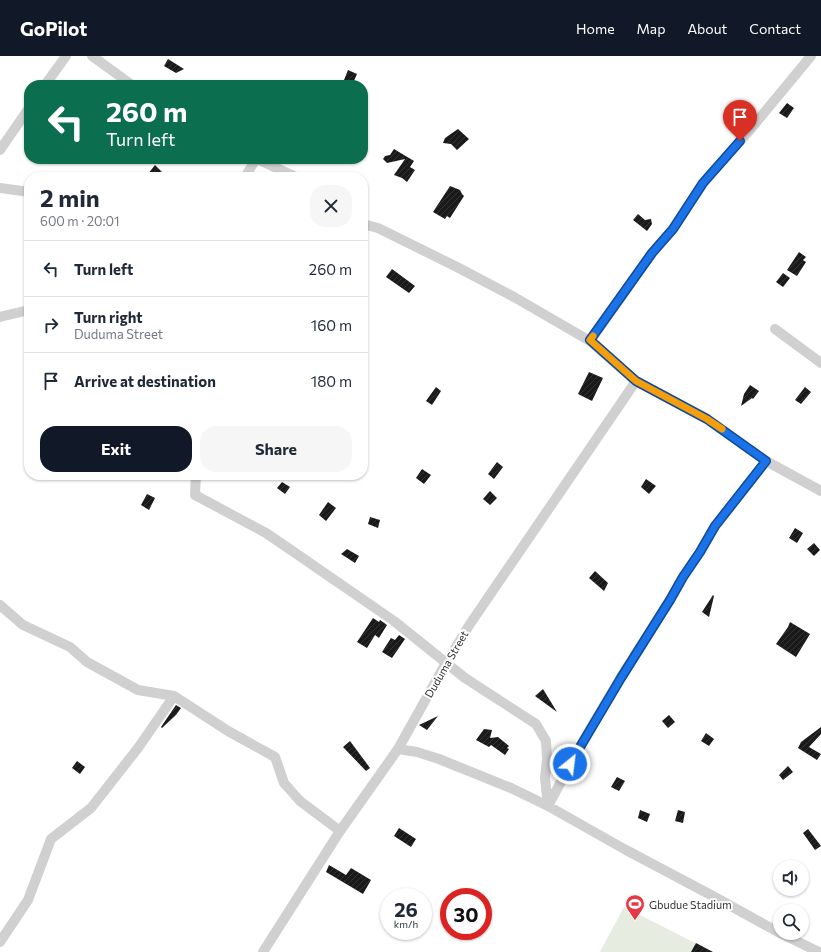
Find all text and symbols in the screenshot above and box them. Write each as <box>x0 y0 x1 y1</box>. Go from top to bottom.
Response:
text: GoPilot <box>20 17 87 40</box>
text: Home <box>576 20 615 37</box>
text: Map <box>637 20 665 37</box>
text: About <box>687 20 727 37</box>
text: Contact <box>749 20 801 37</box>
text: 260 m <box>106 94 187 128</box>
icon: left <box>40 96 92 148</box>
pin <box>723 100 757 141</box>
icon: arrive <box>729 106 751 128</box>
text: Turn left <box>106 128 175 150</box>
text: 2 min <box>40 183 100 212</box>
button: close <box>310 185 352 227</box>
text: 600 m · 20:01 <box>40 213 120 229</box>
icon: left <box>40 258 62 280</box>
text: Turn left <box>74 260 133 278</box>
text: 260 m <box>309 260 352 278</box>
text: Turn right <box>74 308 143 326</box>
icon: right <box>40 314 62 336</box>
text: 160 m <box>311 316 352 334</box>
text: Duduma Street <box>74 326 163 342</box>
icon: arrive <box>40 370 62 392</box>
text: Arrive at destination <box>74 372 216 390</box>
text: 180 m <box>311 372 352 390</box>
button: Exit <box>40 426 192 472</box>
button: Share <box>200 426 352 472</box>
street label: Duduma Street <box>422 628 471 700</box>
position arrow <box>549 743 591 785</box>
map controls <box>773 860 809 940</box>
button: sound <box>773 860 809 896</box>
speed limit sign: 30 <box>440 888 492 940</box>
sports icon: Gbudue Stadium <box>624 893 646 921</box>
text: 26 <box>394 897 418 921</box>
place label: Gbudue Stadium <box>649 898 732 911</box>
button: search <box>773 904 809 940</box>
text: km/h <box>394 918 418 930</box>

